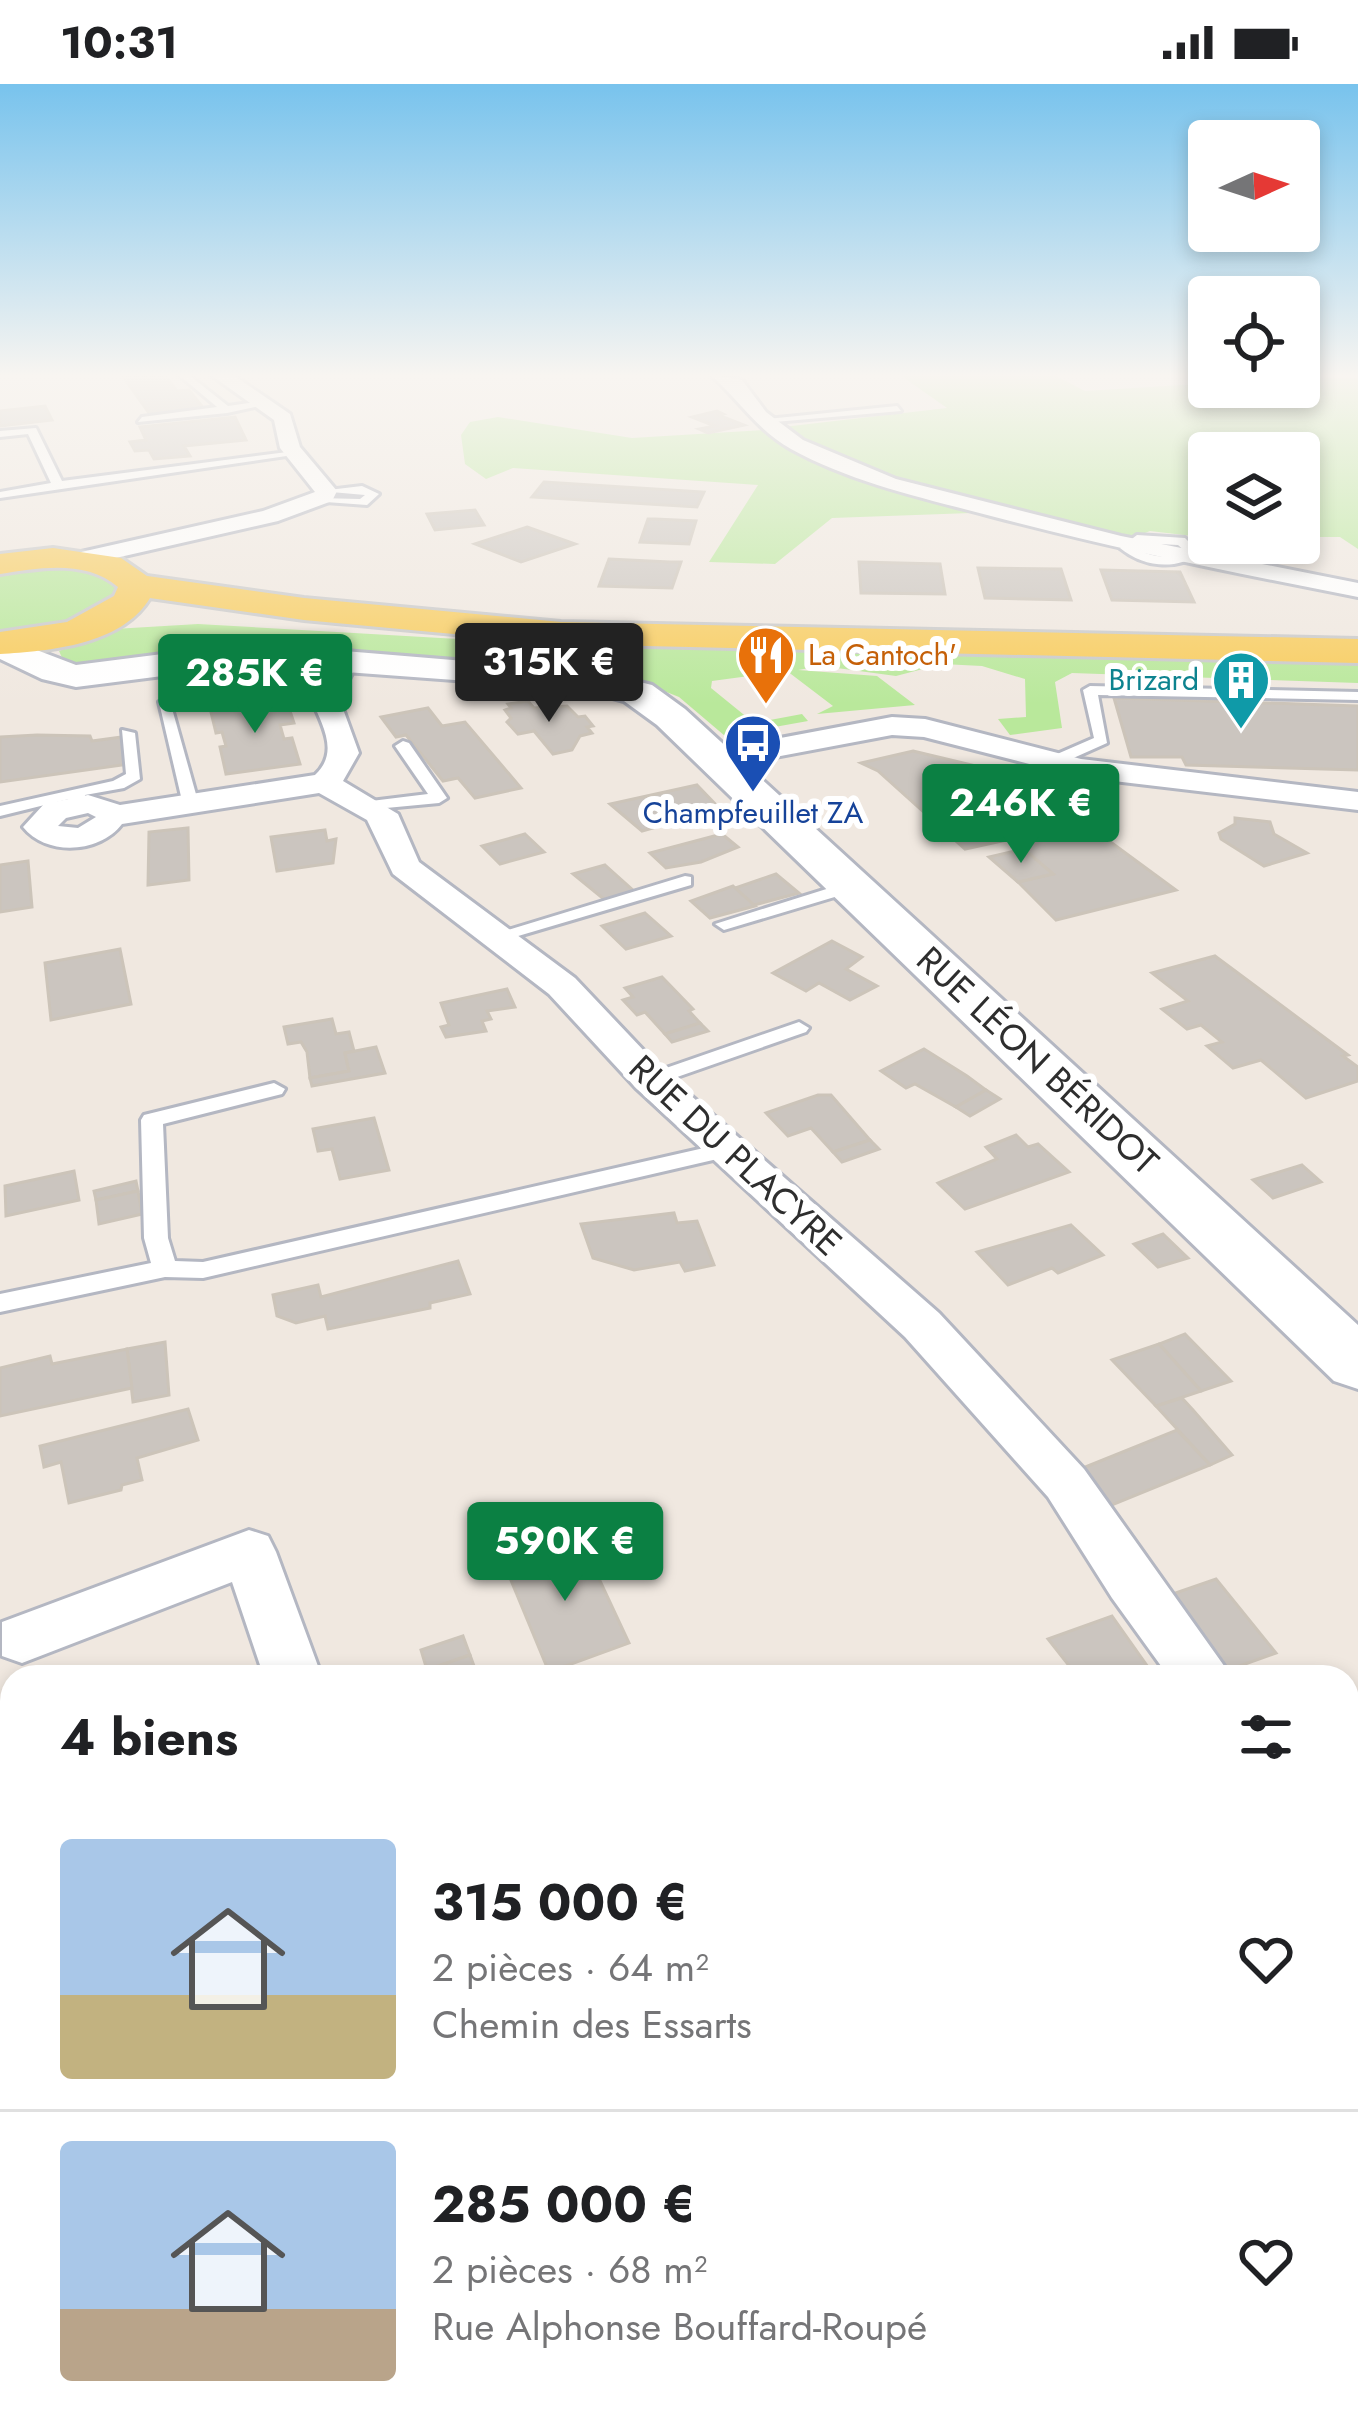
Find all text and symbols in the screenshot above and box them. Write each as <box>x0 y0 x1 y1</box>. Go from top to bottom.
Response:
text: 10:31 <box>60 10 178 75</box>
north arrow <box>1188 120 1320 252</box>
map controls <box>1188 120 1320 564</box>
button: locate <box>1188 276 1320 408</box>
button: layers <box>1188 432 1320 564</box>
pin: 315K € <box>451 623 647 725</box>
restaurant icon: La Cantoch' <box>735 624 797 706</box>
text: 315K € <box>482 633 616 690</box>
place label: La Cantoch' <box>808 633 957 676</box>
pin: 285K € <box>157 634 353 736</box>
text: 285K € <box>185 644 325 701</box>
building icon: Brizard <box>1210 649 1272 731</box>
place label: Brizard <box>1109 658 1199 701</box>
bus stop icon: Champfeuillet ZA <box>722 712 784 794</box>
pin: 246K € <box>923 764 1119 866</box>
text: 246K € <box>949 774 1093 831</box>
place label: Champfeuillet ZA <box>643 791 863 834</box>
street label: RUE LÉON BÉRIDOT <box>905 934 1171 1186</box>
street label: RUE DU PLACYRE <box>618 1042 854 1268</box>
pin: 590K € <box>467 1502 663 1604</box>
text: 590K € <box>494 1512 636 1569</box>
text: 4 biens <box>60 1700 238 1774</box>
icon: filters <box>1233 1704 1299 1770</box>
text: 315 000 € <box>432 1865 688 1939</box>
icon: home <box>156 1887 300 2031</box>
icon: heart <box>1233 1926 1299 1992</box>
text: 2 pièces · 64 m² <box>432 1939 709 1996</box>
text: Chemin des Essarts <box>432 1996 752 2053</box>
text: 285 000 € <box>432 2167 696 2241</box>
icon: home <box>156 2189 300 2333</box>
icon: heart <box>1233 2228 1299 2294</box>
text: 2 pièces · 68 m² <box>432 2241 707 2298</box>
text: Rue Alphonse Bouffard-Roupé <box>432 2298 927 2355</box>

